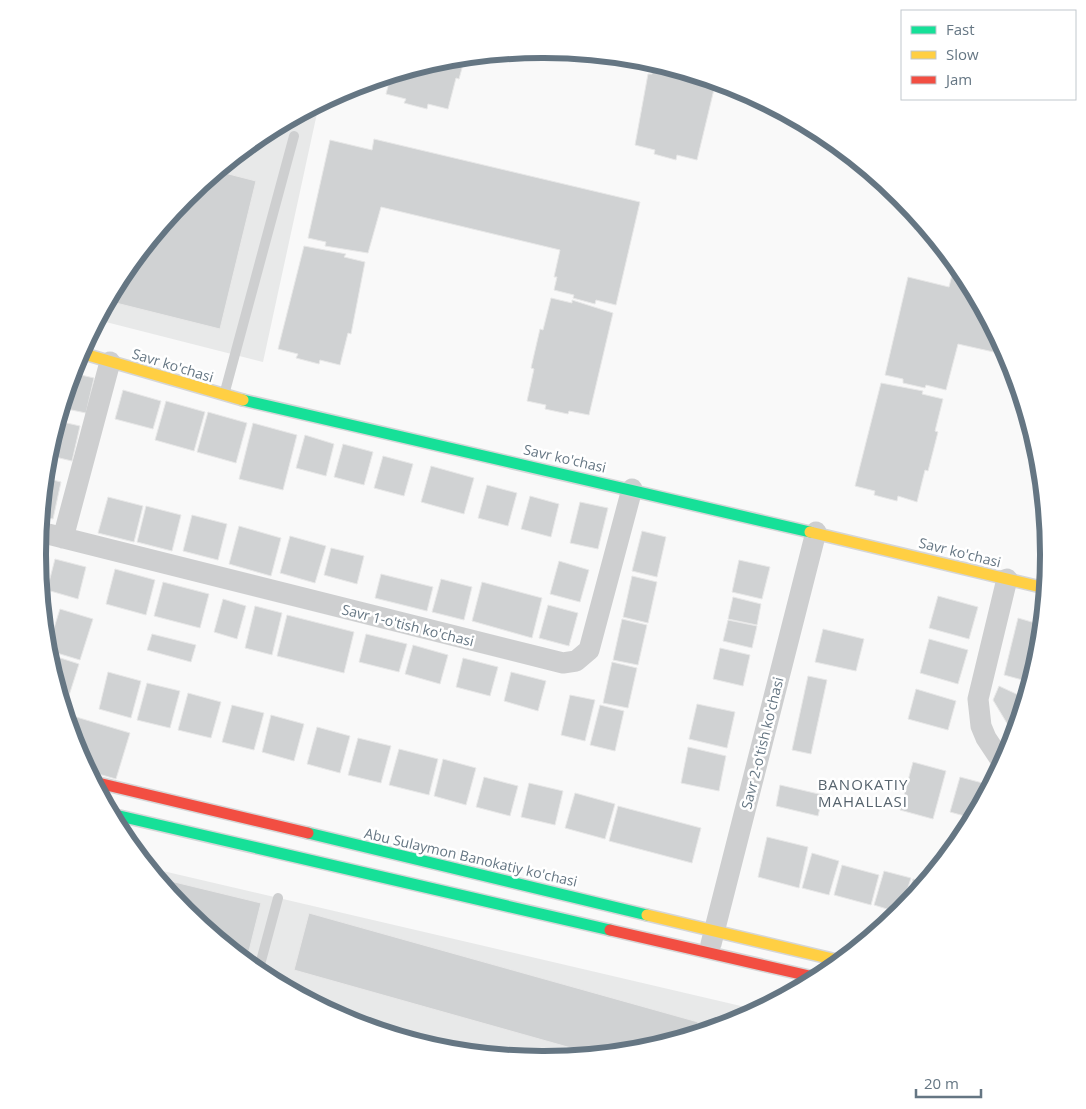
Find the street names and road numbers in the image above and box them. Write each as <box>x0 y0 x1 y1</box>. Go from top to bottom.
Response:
street label: Savr ko'chasi <box>130 344 216 386</box>
street label: Savr ko'chasi <box>522 439 608 477</box>
street label: Savr ko'chasi <box>917 533 1003 571</box>
street label: Savr 1-o'tish ko'chasi <box>340 599 476 651</box>
street label: Savr 2-o'tish ko'chasi <box>736 675 788 811</box>
street label: Abu Sulaymon Banokatiy ko'chasi <box>363 823 579 891</box>

